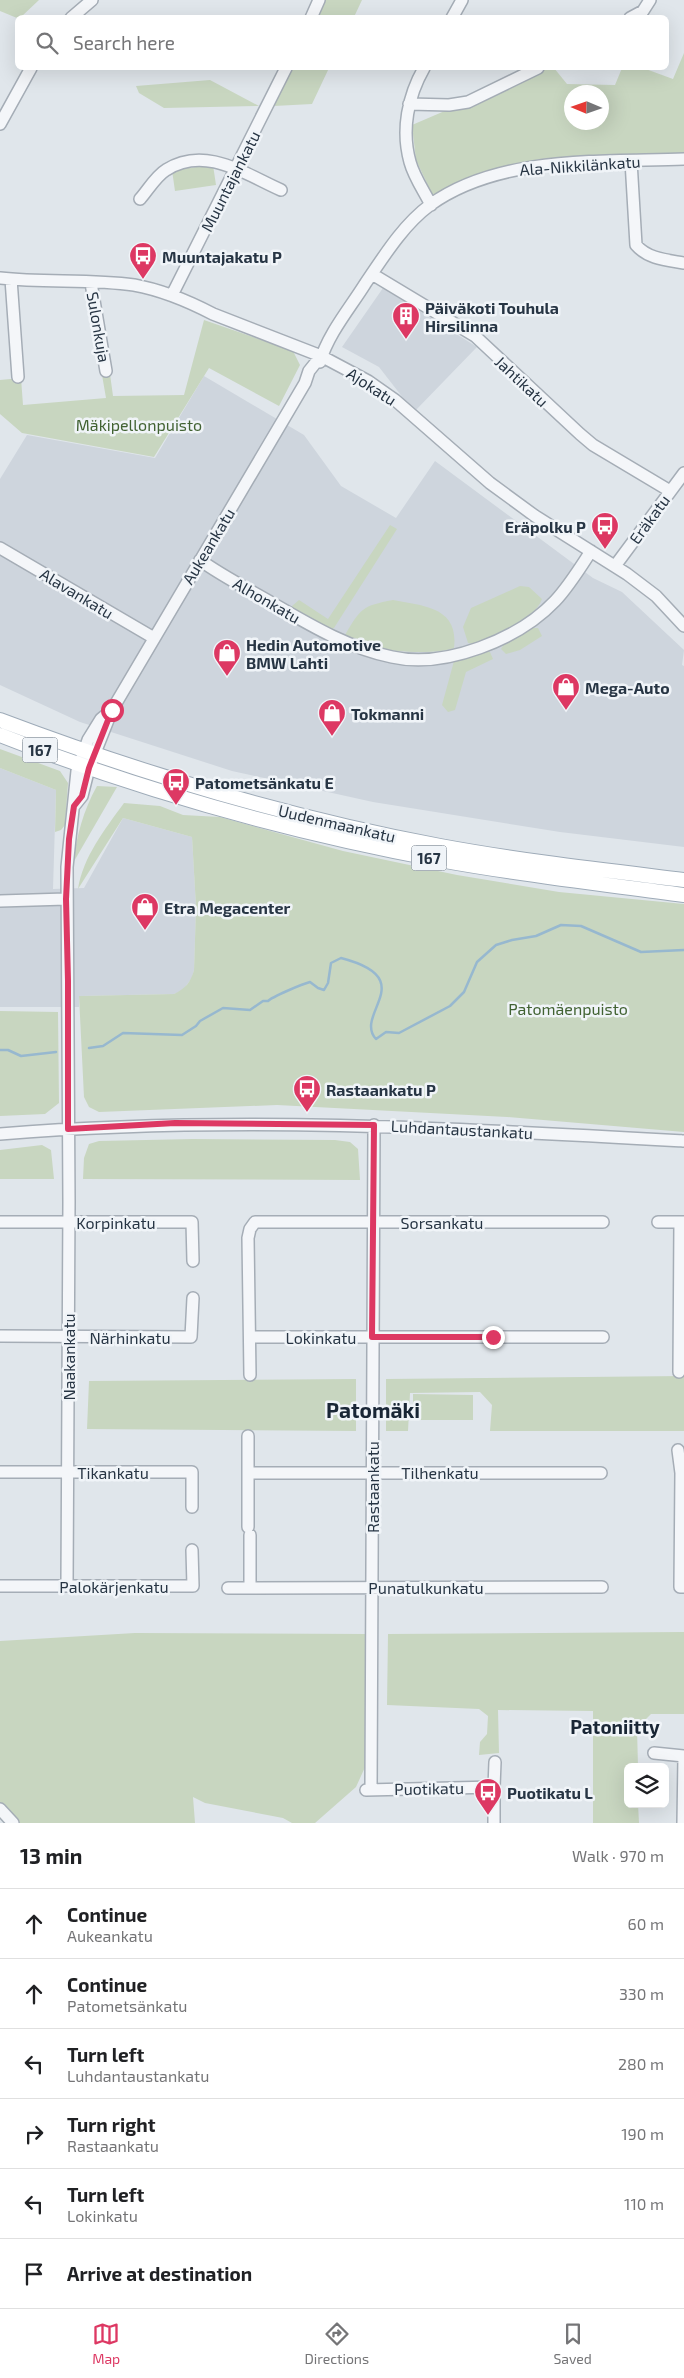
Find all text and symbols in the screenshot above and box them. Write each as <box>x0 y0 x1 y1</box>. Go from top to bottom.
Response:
search box <box>15 15 669 70</box>
icon: search <box>33 29 61 57</box>
text: Search here <box>73 31 175 54</box>
north arrow <box>564 85 609 130</box>
street label: Muuntajankatu <box>196 127 264 235</box>
street label: Ala-Nikkilänkatu <box>519 151 641 179</box>
bus stop icon: Muuntajakatu P <box>128 241 158 280</box>
place label: Muuntajakatu P <box>162 247 282 266</box>
street label: Sulonkuja <box>82 290 115 364</box>
place label: Päiväkoti Touhula Hirsilinna <box>425 298 559 335</box>
building icon: Päiväkoti Touhula Hirsilinna <box>391 301 421 340</box>
street label: Jahtikatu <box>491 352 553 410</box>
street label: Ajokatu <box>343 363 400 410</box>
park label: Mäkipellonpuisto <box>76 415 202 434</box>
street label: Eräkatu <box>625 491 673 547</box>
street label: Aukeankatu <box>178 504 238 588</box>
bus stop icon: Eräpolku P <box>590 511 620 550</box>
place label: Eräpolku P <box>505 517 586 536</box>
street label: Alavankatu <box>37 564 117 622</box>
street label: Alhonkatu <box>230 573 304 627</box>
place label: Hedin Automotive BMW Lahti <box>246 635 381 672</box>
shop icon: Hedin Automotive BMW Lahti <box>212 638 242 677</box>
shop icon: Mega-Auto <box>551 672 581 711</box>
place label: Mega-Auto <box>585 678 670 697</box>
shop icon: Tokmanni <box>317 698 347 737</box>
route start <box>101 699 124 722</box>
place label: Tokmanni <box>351 704 424 723</box>
road number: 167 <box>22 738 58 762</box>
bus stop icon: Patometsänkatu E <box>161 767 191 806</box>
place label: Patometsänkatu E <box>195 773 334 792</box>
street label: Uudenmaankatu <box>276 800 398 846</box>
road number: 167 <box>412 846 446 870</box>
shop icon: Etra Megacenter <box>130 892 160 931</box>
place label: Etra Megacenter <box>164 898 290 917</box>
park label: Patomäenpuisto <box>508 999 628 1018</box>
bus stop icon: Rastaankatu P <box>292 1074 322 1113</box>
place label: Rastaankatu P <box>326 1080 436 1099</box>
street label: Luhdantaustankatu <box>390 1116 534 1142</box>
street label: Korpinkatu <box>76 1213 156 1232</box>
street label: Sorsankatu <box>401 1213 483 1232</box>
street label: Naakankatu <box>59 1313 78 1401</box>
route end <box>482 1326 505 1349</box>
street label: Närhinkatu <box>89 1328 171 1347</box>
street label: Lokinkatu <box>286 1328 356 1347</box>
district label: Patomäki <box>326 1397 420 1422</box>
street label: Rastaankatu <box>363 1441 382 1533</box>
street label: Tikankatu <box>77 1463 149 1482</box>
street label: Tilhenkatu <box>401 1463 479 1482</box>
street label: Palokärjenkatu <box>59 1577 169 1597</box>
street label: Punatulkunkatu <box>368 1578 484 1597</box>
district label: Patoniitty <box>570 1715 660 1739</box>
map controls <box>624 1763 669 1808</box>
button: layers <box>624 1763 669 1808</box>
bus stop icon: Puotikatu L <box>473 1777 503 1816</box>
street label: Puotikatu <box>394 1778 464 1798</box>
place label: Puotikatu L <box>507 1783 593 1802</box>
text: 13 min <box>20 1843 82 1868</box>
text: Walk · 970 m <box>572 1846 664 1865</box>
text: Continue <box>67 1903 147 1926</box>
icon: ahead <box>20 1910 48 1938</box>
text: 60 m <box>628 1914 664 1933</box>
text: Aukeankatu <box>67 1926 153 1945</box>
text: Continue <box>67 1973 147 1996</box>
icon: ahead <box>20 1980 48 2008</box>
text: 330 m <box>619 1984 664 2003</box>
text: Patometsänkatu <box>67 1996 187 2015</box>
text: Turn left <box>67 2043 144 2066</box>
icon: left <box>20 2050 48 2078</box>
text: 280 m <box>618 2054 664 2073</box>
text: Luhdantaustankatu <box>67 2066 209 2085</box>
text: Turn right <box>67 2113 155 2136</box>
icon: right <box>20 2120 48 2148</box>
text: 190 m <box>621 2124 664 2143</box>
text: Rastaankatu <box>67 2136 159 2155</box>
text: Turn left <box>67 2183 144 2206</box>
icon: left <box>20 2190 48 2218</box>
text: 110 m <box>624 2194 664 2213</box>
text: Lokinkatu <box>67 2206 138 2225</box>
icon: arrive <box>20 2260 48 2288</box>
text: Arrive at destination <box>67 2262 252 2285</box>
tab: Map <box>92 2320 120 2367</box>
tab: Directions <box>305 2320 369 2367</box>
tab: Saved <box>553 2320 592 2367</box>

